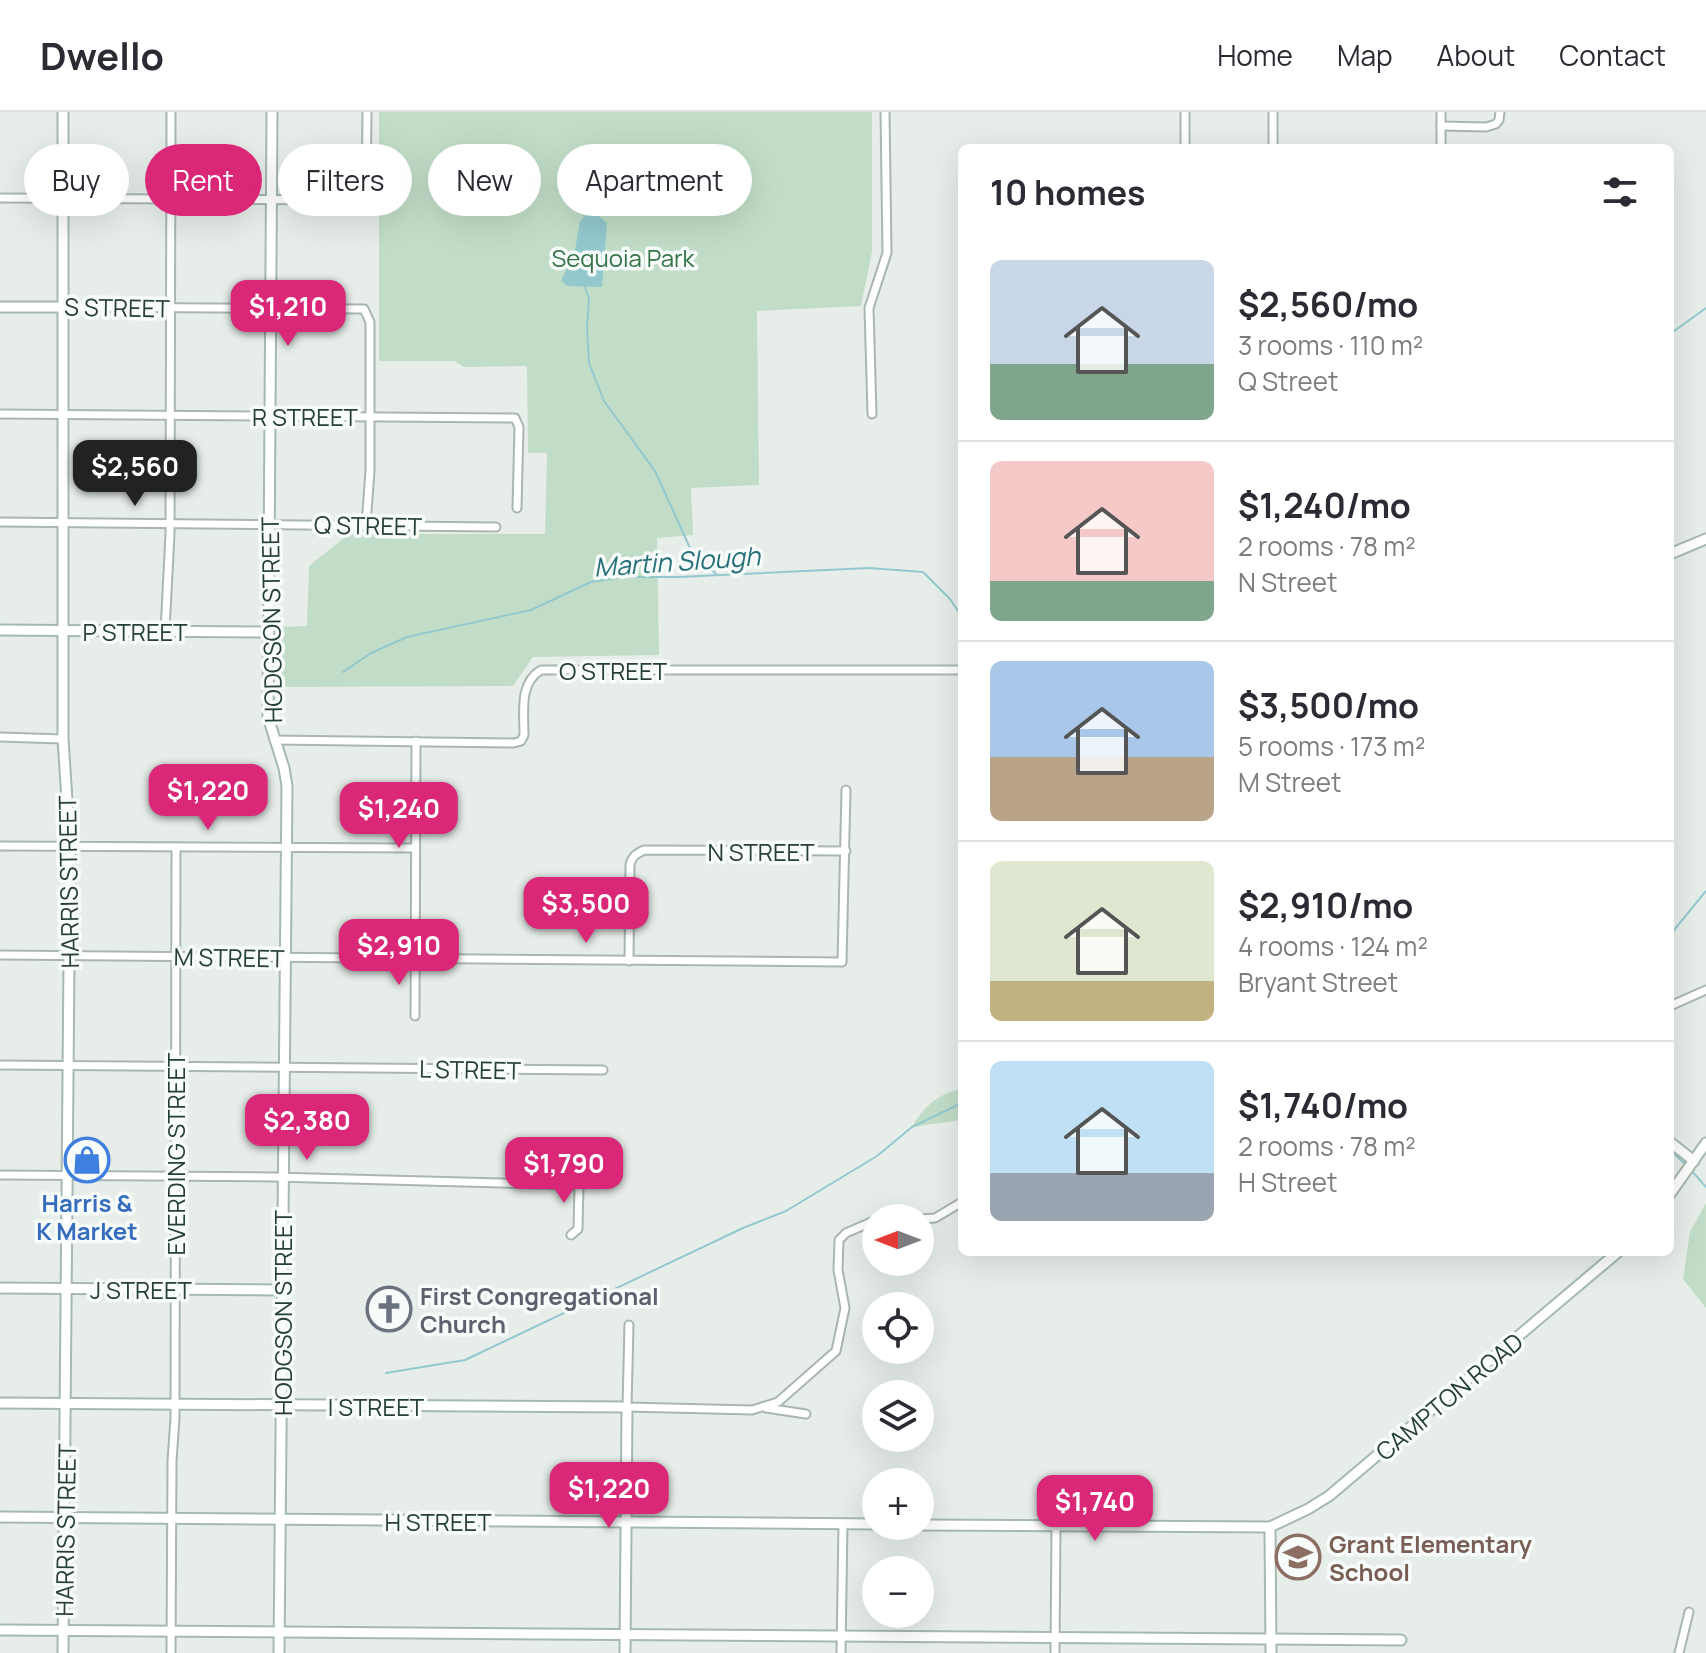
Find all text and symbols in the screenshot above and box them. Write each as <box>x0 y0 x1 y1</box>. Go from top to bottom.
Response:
text: Dwello <box>40 29 164 81</box>
text: Home <box>1217 36 1293 74</box>
text: Map <box>1337 36 1393 74</box>
text: About <box>1437 36 1515 74</box>
text: Contact <box>1559 36 1666 74</box>
chip: Buy <box>24 144 129 216</box>
chip: Rent <box>145 144 262 216</box>
chip: Filters <box>278 144 412 216</box>
chip: New <box>428 144 541 216</box>
chip: Apartment <box>557 144 752 216</box>
text: 10 homes <box>990 169 1146 215</box>
icon: filters <box>1598 170 1642 214</box>
park label: Sequoia Park <box>551 241 696 274</box>
pin: $1,210 <box>223 280 353 348</box>
text: $2,560/mo <box>1238 281 1418 327</box>
text: $1,210 <box>249 288 327 324</box>
street label: S STREET <box>64 290 171 324</box>
icon: home <box>1054 292 1150 388</box>
text: 3 rooms · 110 m² <box>1238 327 1423 363</box>
text: Q Street <box>1238 363 1338 399</box>
street label: R STREET <box>252 400 359 433</box>
pin: $2,560 <box>70 440 200 508</box>
text: $2,560 <box>91 448 179 484</box>
text: $1,240/mo <box>1238 482 1411 528</box>
icon: home <box>1054 493 1150 589</box>
street label: Q STREET <box>314 508 423 542</box>
street label: HODGSON STREET <box>253 516 289 723</box>
text: 2 rooms · 78 m² <box>1238 528 1416 564</box>
water label: Martin Slough <box>593 537 763 585</box>
text: N Street <box>1238 564 1337 600</box>
street label: P STREET <box>82 615 188 648</box>
street label: O STREET <box>559 654 668 687</box>
text: $3,500/mo <box>1238 682 1419 728</box>
icon: home <box>1054 693 1150 789</box>
text: 5 rooms · 173 m² <box>1238 728 1425 764</box>
pin: $1,220 <box>143 764 273 832</box>
text: M Street <box>1238 764 1341 800</box>
text: $1,220 <box>167 772 249 808</box>
pin: $1,240 <box>334 782 464 850</box>
text: $1,240 <box>358 790 440 826</box>
street label: HARRIS STREET <box>50 795 86 969</box>
street label: N STREET <box>707 835 815 868</box>
pin: $3,500 <box>521 877 651 945</box>
text: $2,910/mo <box>1238 882 1413 928</box>
text: $3,500 <box>542 885 630 921</box>
icon: home <box>1054 893 1150 989</box>
pin: $2,910 <box>334 919 464 987</box>
text: $2,910 <box>357 927 441 963</box>
text: 4 rooms · 124 m² <box>1238 928 1428 964</box>
street label: M STREET <box>173 940 285 974</box>
text: Bryant Street <box>1238 964 1398 1000</box>
street label: EVERDING STREET <box>159 1052 192 1255</box>
street label: L STREET <box>419 1052 522 1086</box>
text: $1,740/mo <box>1238 1082 1408 1128</box>
icon: home <box>1054 1093 1150 1189</box>
pin: $2,380 <box>242 1094 372 1162</box>
text: $2,380 <box>263 1102 351 1138</box>
text: 2 rooms · 78 m² <box>1238 1128 1416 1164</box>
shop icon: Harris & K Market <box>63 1136 111 1184</box>
pin: $1,790 <box>499 1137 629 1205</box>
text: $1,790 <box>523 1145 605 1181</box>
text: H Street <box>1238 1164 1337 1200</box>
place label: Harris & K Market <box>36 1186 138 1247</box>
north arrow <box>862 1204 934 1276</box>
map controls <box>862 1204 934 1628</box>
street label: HODGSON STREET <box>266 1209 299 1416</box>
street label: J STREET <box>90 1273 193 1306</box>
place label: First Congregational Church <box>420 1279 659 1340</box>
church icon: First Congregational Church <box>365 1285 413 1333</box>
button: locate <box>862 1292 934 1364</box>
street label: CAMPTON ROAD <box>1368 1325 1530 1467</box>
button: layers <box>862 1380 934 1452</box>
street label: I STREET <box>328 1390 425 1423</box>
street label: HARRIS STREET <box>47 1443 83 1617</box>
pin: $1,220 <box>544 1462 674 1530</box>
button: + <box>862 1468 934 1540</box>
text: $1,220 <box>568 1470 650 1506</box>
pin: $1,740 <box>1030 1475 1160 1543</box>
text: $1,740 <box>1055 1483 1135 1519</box>
street label: H STREET <box>384 1505 492 1538</box>
place label: Grant Elementary School <box>1329 1527 1533 1588</box>
school or university icon: Grant Elementary School <box>1274 1533 1322 1581</box>
button: − <box>862 1556 934 1628</box>

